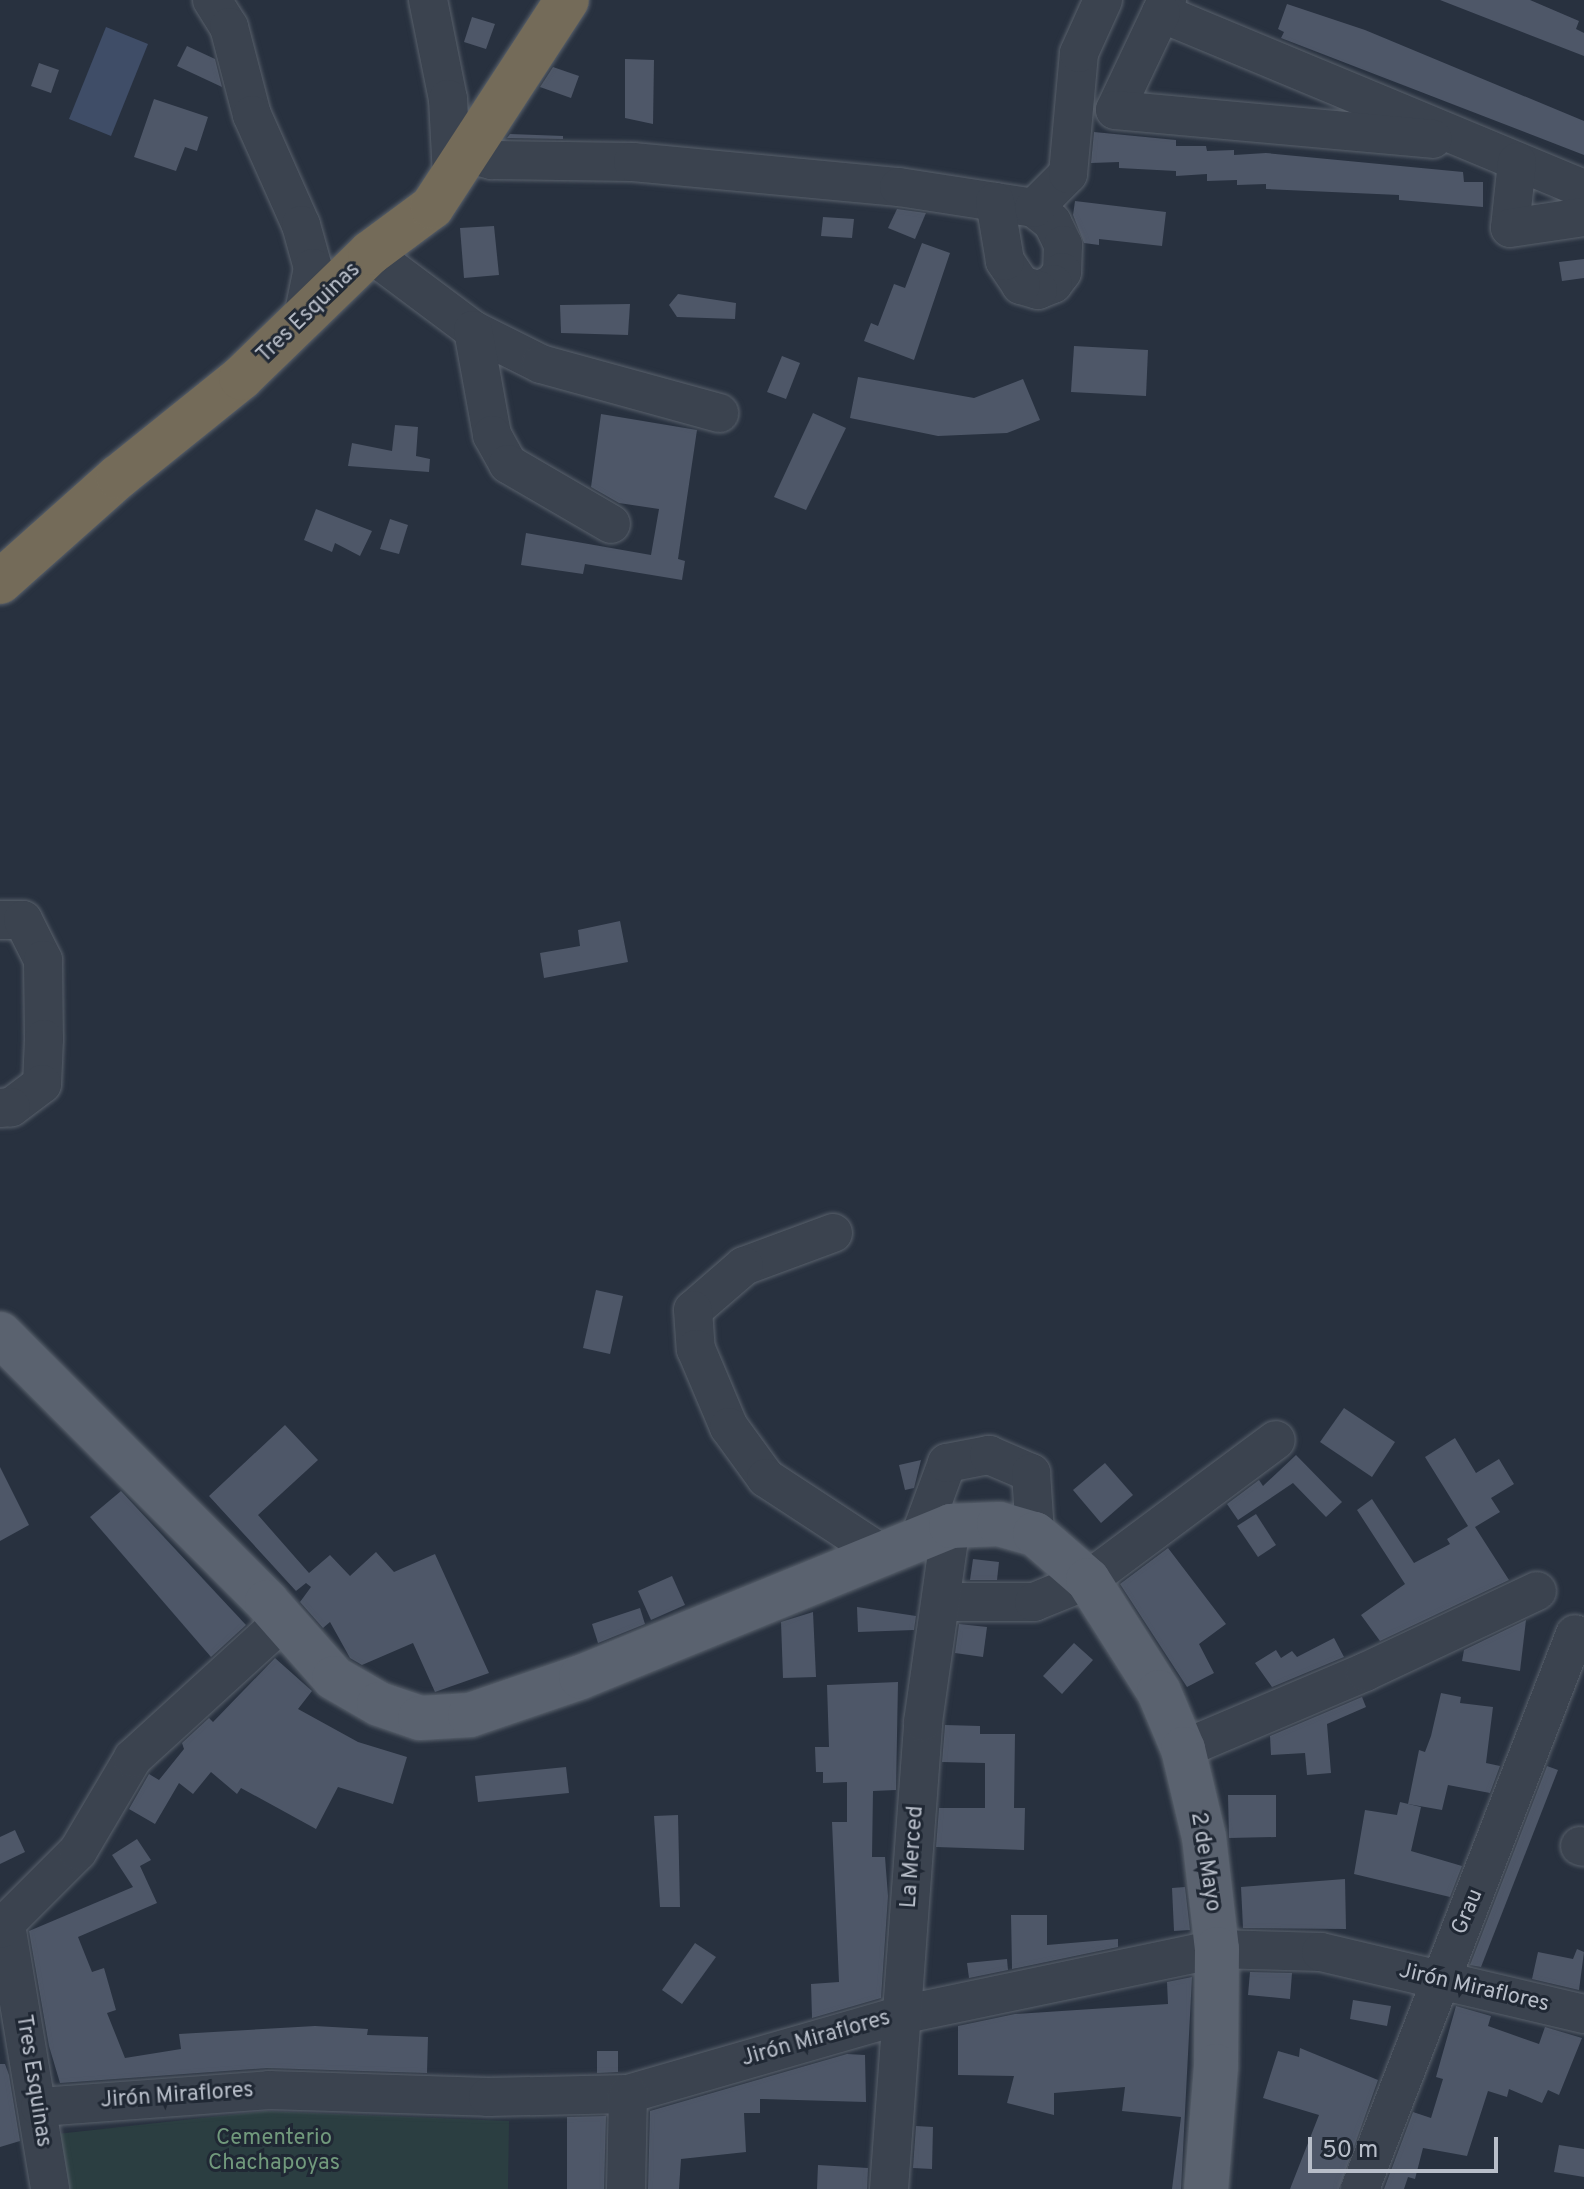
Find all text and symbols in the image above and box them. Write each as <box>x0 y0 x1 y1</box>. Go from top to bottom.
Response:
street label: Tres Esquinas <box>252 257 366 369</box>
street label: La Merced <box>896 1805 930 1909</box>
street label: 2 de Mayo <box>1184 1810 1226 1914</box>
street label: Grau <box>1447 1885 1489 1939</box>
street label: Jirón Miraflores <box>1396 1958 1552 2018</box>
street label: Jirón Miraflores <box>739 2005 893 2073</box>
street label: Tres Esquinas <box>10 2013 56 2149</box>
street label: Jirón Miraflores <box>99 2077 255 2115</box>
scale bar <box>1312 2121 1502 2171</box>
park label: Cementerio Chachapoyas <box>208 2125 340 2176</box>
text: 50 m <box>1322 2136 1378 2166</box>

